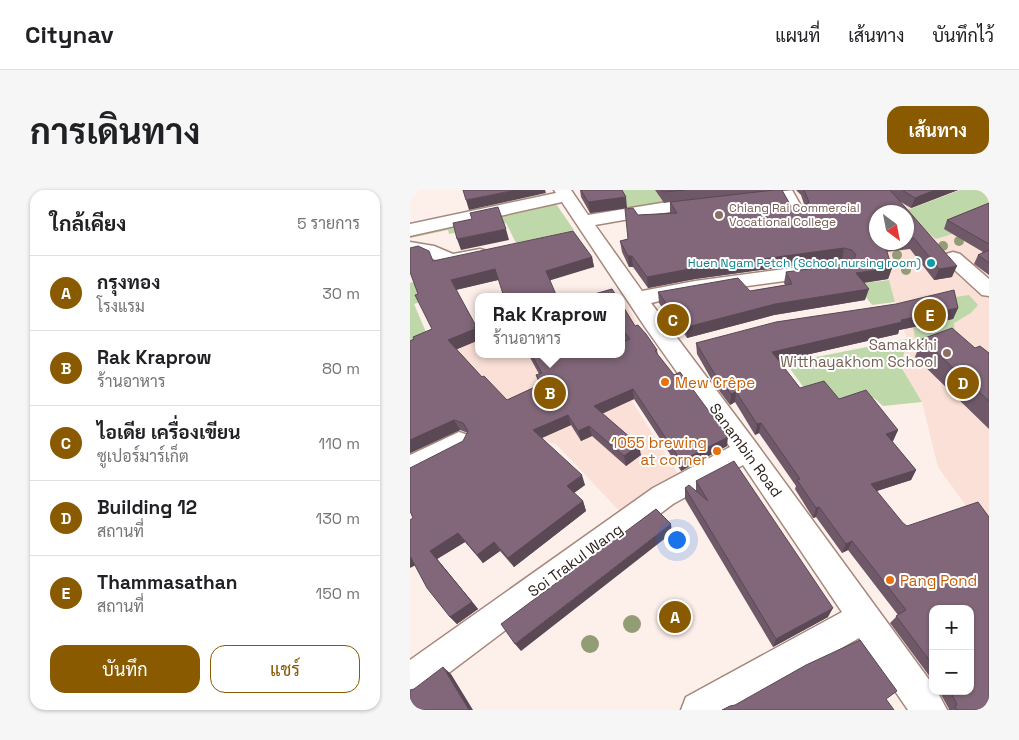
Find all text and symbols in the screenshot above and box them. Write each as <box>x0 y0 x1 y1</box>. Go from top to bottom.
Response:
text: Citynav <box>25 19 114 50</box>
text: แผนที่ <box>775 24 820 47</box>
text: เส้นทาง <box>848 24 904 47</box>
text: บันทึกไว้ <box>932 24 994 47</box>
button: เส้นทาง <box>887 106 989 154</box>
text: การเดินทาง <box>30 110 200 154</box>
place label: Chiang Rai Commercial Vocational College <box>729 200 860 230</box>
north arrow <box>869 205 914 250</box>
marker: Chiang Rai Commercial Vocational College <box>713 209 725 221</box>
text: ใกล้เคียง <box>50 210 126 237</box>
text: 5 รายการ <box>297 213 360 234</box>
place label: Huen Ngam Petch (School nursing room) <box>688 255 921 271</box>
marker: Huen Ngam Petch (School nursing room) <box>925 257 937 269</box>
text: กรุงทอง <box>97 270 160 295</box>
text: A <box>61 283 71 304</box>
text: 30 m <box>322 283 360 304</box>
popup <box>475 293 625 358</box>
text: โรงแรม <box>97 296 145 317</box>
pin: E <box>914 296 946 334</box>
pin: C <box>657 301 689 339</box>
text: Rak Kraprow <box>493 302 607 327</box>
text: ร้านอาหาร <box>493 328 561 349</box>
place label: Samakkhi Witthayakhom School <box>780 335 937 371</box>
text: Rak Kraprow <box>97 345 212 370</box>
marker: Samakkhi Witthayakhom School <box>941 347 953 359</box>
text: B <box>61 358 71 379</box>
text: 80 m <box>322 358 360 379</box>
pin: D <box>947 364 979 402</box>
text: ร้านอาหาร <box>97 371 166 392</box>
place label: Mew Crêpe <box>675 373 755 392</box>
pin: B <box>534 374 566 412</box>
marker: Mew Crêpe <box>659 376 671 388</box>
street label: Sanambin Road <box>705 399 787 501</box>
text: ไอเดีย เครื่องเขียน <box>97 420 241 445</box>
text: C <box>61 433 71 454</box>
text: 110 m <box>318 433 360 454</box>
place label: 1055 brewing at corner <box>611 433 707 469</box>
marker: 1055 brewing at corner <box>711 445 723 457</box>
text: ซูเปอร์มาร์เก็ต <box>97 446 189 467</box>
text: Building 12 <box>97 495 197 520</box>
text: D <box>61 508 71 529</box>
text: 130 m <box>316 508 360 529</box>
street label: Soi Trakul Wang <box>524 519 626 601</box>
text: สถานที่ <box>97 521 144 542</box>
your location <box>664 527 690 553</box>
text: Thammasathan <box>97 570 237 595</box>
place label: Pang Pond <box>900 571 977 590</box>
marker: Pang Pond <box>884 574 896 586</box>
text: E <box>62 583 70 604</box>
text: 150 m <box>316 583 360 604</box>
text: สถานที่ <box>97 596 144 617</box>
pin: A <box>659 598 691 636</box>
map controls <box>929 605 974 695</box>
button: + <box>929 605 974 650</box>
button: บันทึก <box>50 645 200 693</box>
button: แชร์ <box>210 645 360 693</box>
button: − <box>929 650 974 695</box>

